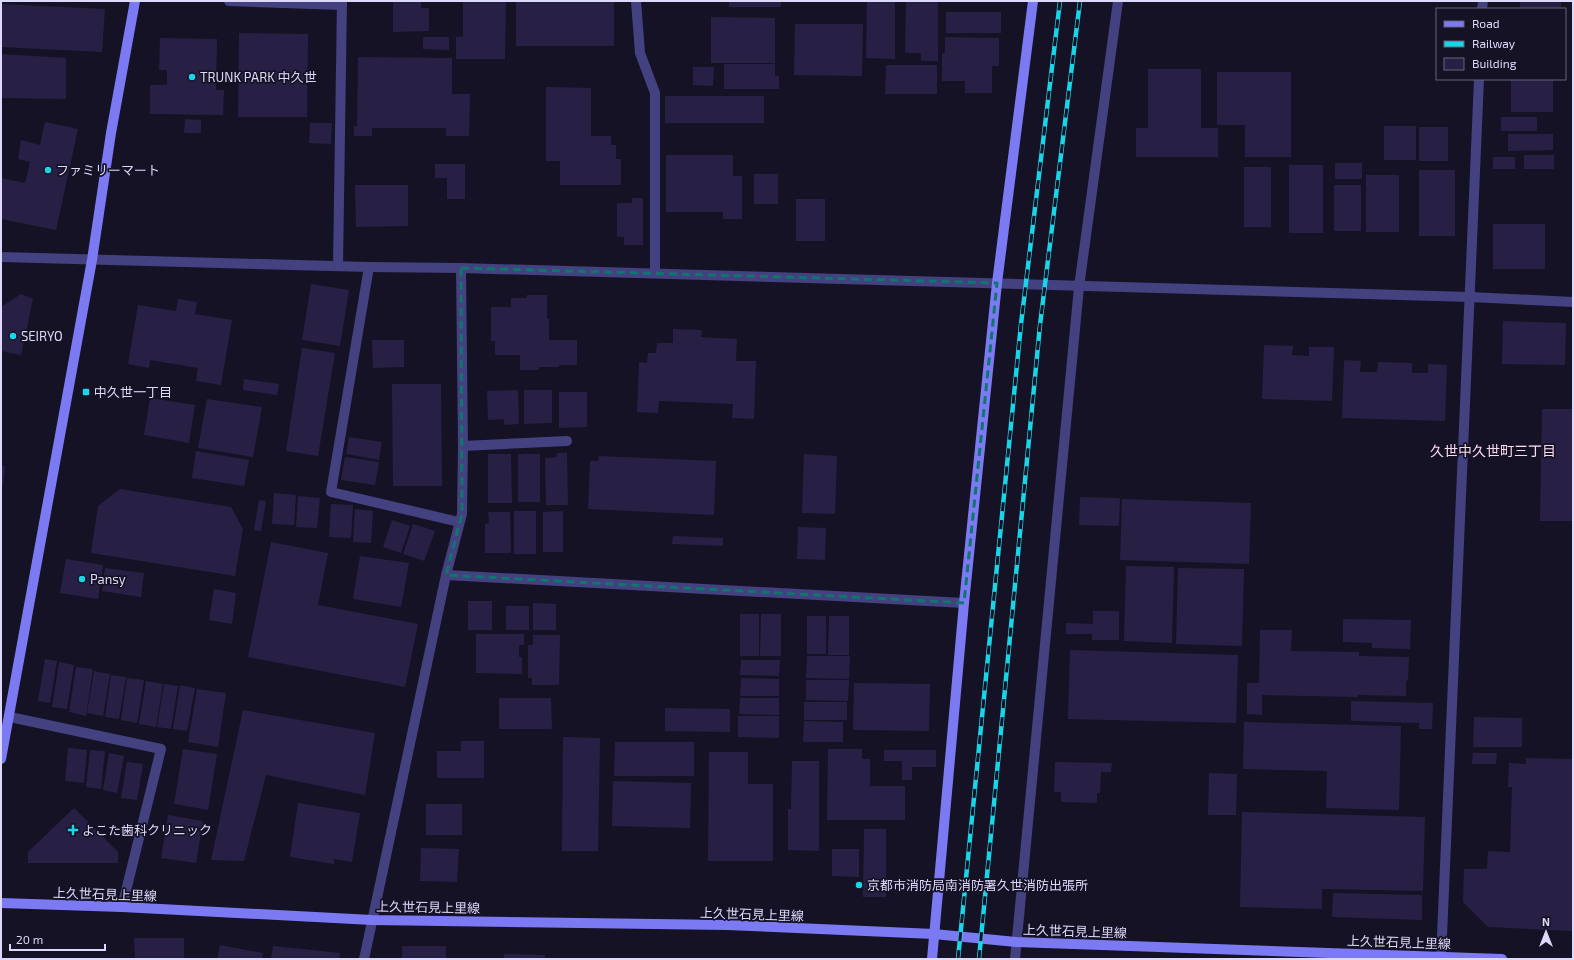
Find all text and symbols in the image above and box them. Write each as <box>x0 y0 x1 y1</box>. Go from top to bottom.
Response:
legend <box>1436 8 1566 80</box>
text: Road <box>1472 16 1500 30</box>
text: Railway <box>1472 36 1516 50</box>
text: Building <box>1472 56 1517 70</box>
place label: TRUNK PARK 中久世 <box>200 69 317 85</box>
marker: TRUNK PARK 中久世 <box>187 72 197 82</box>
place label: ファミリーマート <box>56 162 160 178</box>
marker: ファミリーマート <box>43 165 53 175</box>
place label: SEIRYO <box>21 328 63 344</box>
marker: SEIRYO <box>8 331 18 341</box>
place label: 中久世一丁目 <box>94 384 172 400</box>
marker: 中久世一丁目 <box>81 387 91 397</box>
district label: 久世中久世町三丁目 <box>1430 442 1556 459</box>
place label: Pansy <box>90 571 126 587</box>
marker: Pansy <box>77 574 87 584</box>
place label: よこた歯科クリニック <box>82 822 212 838</box>
marker: よこた歯科クリニック <box>67 824 79 836</box>
place label: 京都市消防局南消防署久世消防出張所 <box>867 877 1088 893</box>
marker: 京都市消防局南消防署久世消防出張所 <box>854 880 864 890</box>
street label: 上久世石見上里線 <box>53 884 157 904</box>
street label: 上久世石見上里線 <box>376 898 480 916</box>
street label: 上久世石見上里線 <box>700 904 804 924</box>
north arrow <box>1526 912 1566 952</box>
text: N <box>1542 915 1550 928</box>
street label: 上久世石見上里線 <box>1023 921 1127 941</box>
scale bar <box>10 926 105 952</box>
text: 20 m <box>16 932 43 946</box>
street label: 上久世石見上里線 <box>1347 932 1451 952</box>

